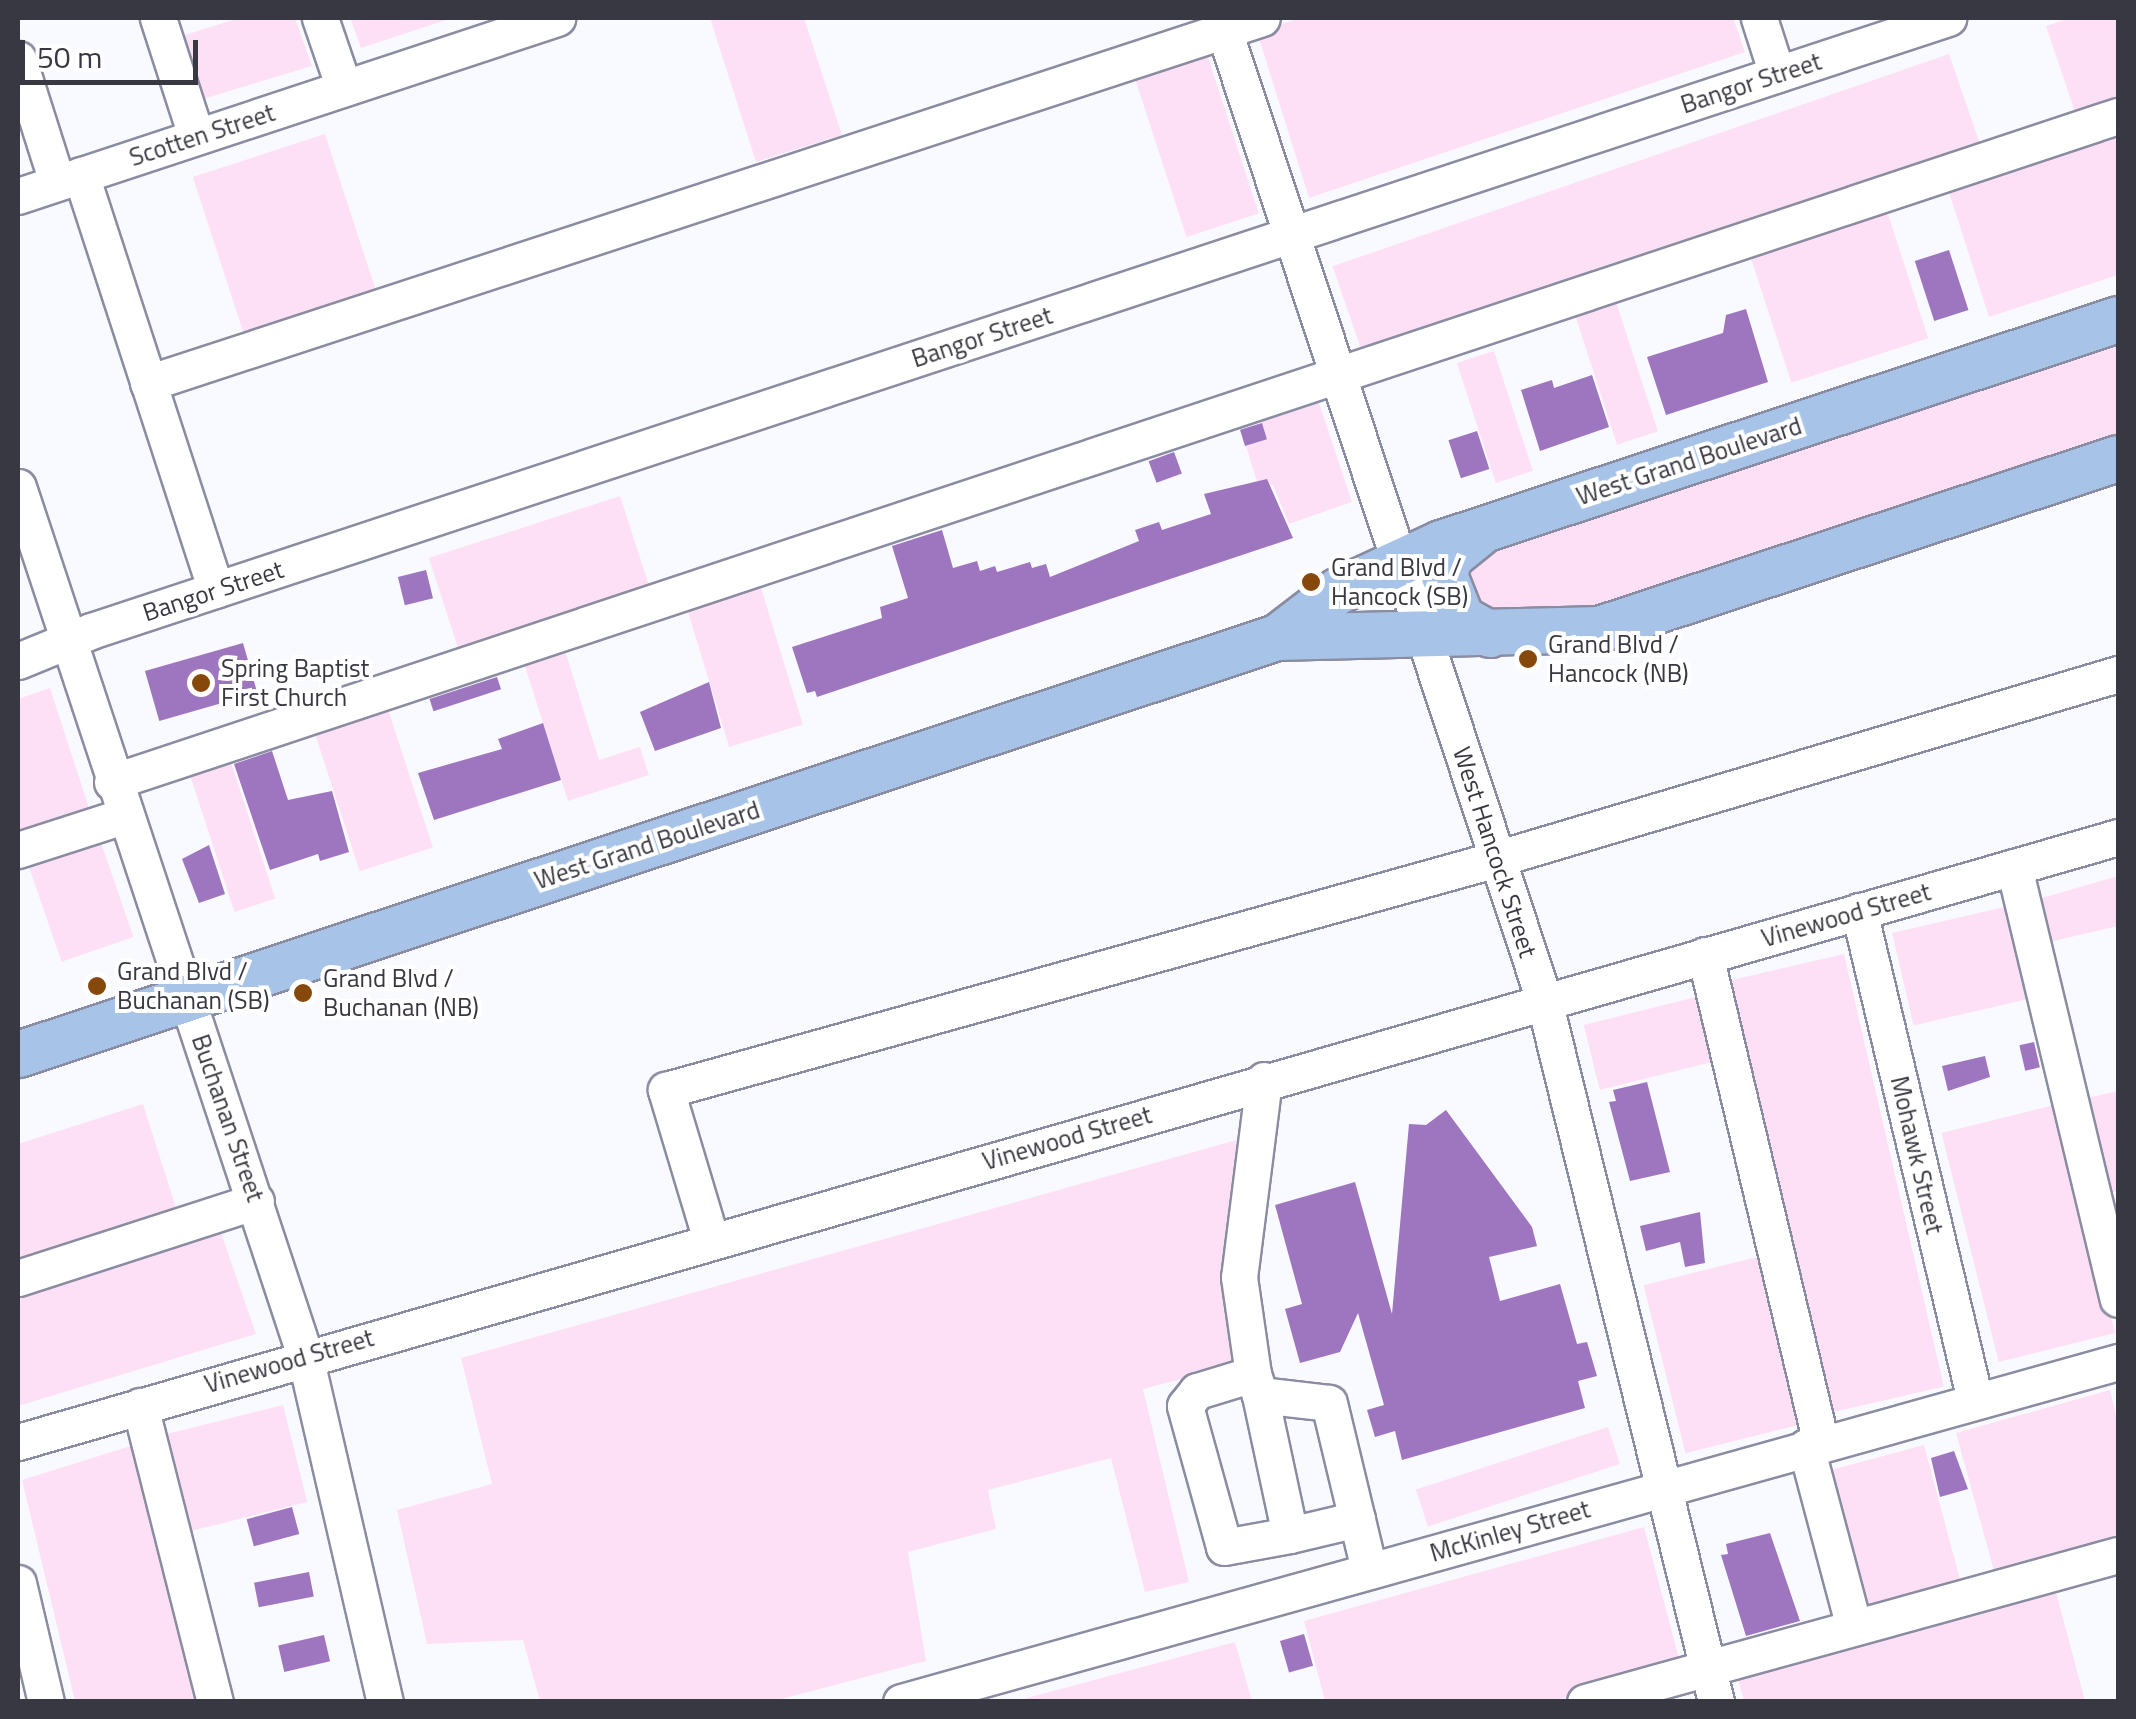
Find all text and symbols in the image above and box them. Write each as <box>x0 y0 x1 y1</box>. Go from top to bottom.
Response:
scale bar <box>25 20 202 82</box>
text: 50 m <box>37 34 102 80</box>
street label: Bangor Street <box>1677 46 1825 120</box>
street label: Scotten Street <box>126 97 278 173</box>
street label: Bangor Street <box>908 300 1056 374</box>
street label: West Grand Boulevard <box>1573 410 1805 512</box>
place label: Grand Blvd / Hancock (SB) <box>1331 553 1468 612</box>
street label: Bangor Street <box>139 554 287 628</box>
marker: Grand Blvd / Hancock (SB) <box>1300 571 1322 593</box>
place label: Grand Blvd / Hancock (NB) <box>1548 630 1689 689</box>
marker: Grand Blvd / Hancock (NB) <box>1517 648 1539 670</box>
place label: Spring Baptist First Church <box>221 654 369 713</box>
marker: Spring Baptist First Church <box>190 672 212 694</box>
street label: West Hancock Street <box>1447 743 1543 961</box>
street label: West Grand Boulevard <box>531 794 763 896</box>
street label: Vinewood Street <box>1758 877 1934 953</box>
place label: Grand Blvd / Buchanan (SB) <box>117 957 270 1016</box>
place label: Grand Blvd / Buchanan (NB) <box>323 964 479 1023</box>
marker: Grand Blvd / Buchanan (SB) <box>86 975 108 997</box>
marker: Grand Blvd / Buchanan (NB) <box>292 982 314 1004</box>
street label: Buchanan Street <box>185 1030 271 1206</box>
street label: Mohawk Street <box>1884 1073 1950 1237</box>
street label: Vinewood Street <box>979 1100 1155 1176</box>
street label: Vinewood Street <box>201 1323 377 1399</box>
street label: McKinley Street <box>1427 1494 1593 1568</box>

